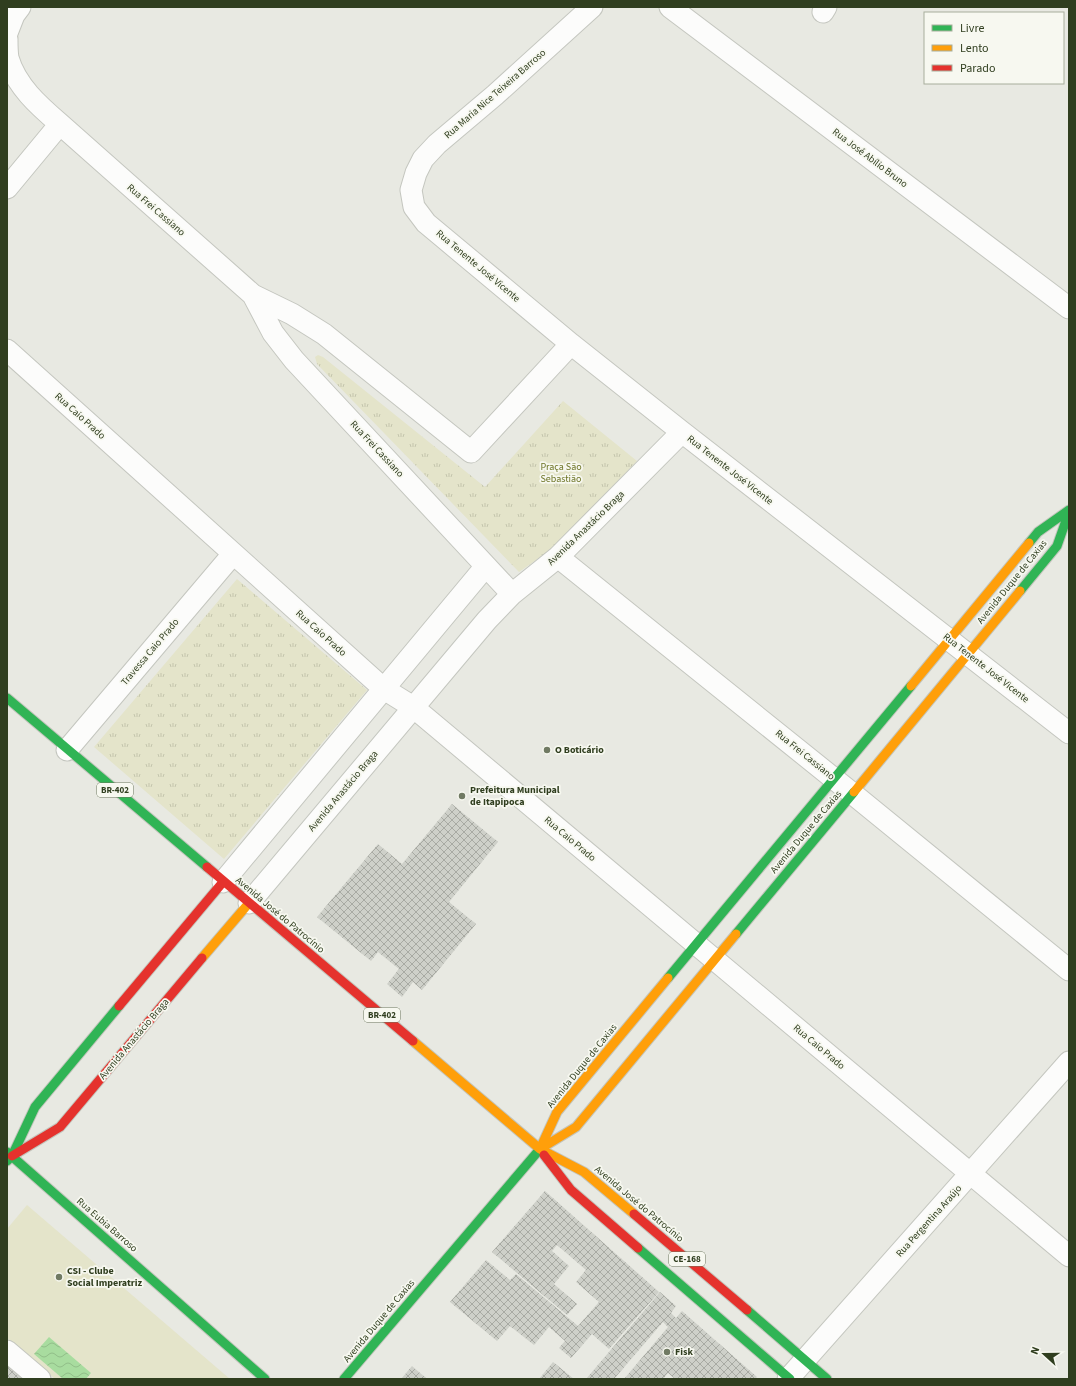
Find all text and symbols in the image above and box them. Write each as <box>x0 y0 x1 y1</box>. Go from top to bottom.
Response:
legend <box>924 12 1064 84</box>
text: Livre <box>960 20 984 37</box>
text: Lento <box>960 40 989 57</box>
street label: Rua Maria Nice Teixeira Barroso <box>441 46 549 142</box>
text: Parado <box>960 60 995 77</box>
street label: Rua José Abílio Bruno <box>829 125 911 191</box>
street label: Rua Frei Cassiano <box>124 181 188 239</box>
street label: Rua Tenente José Vicente <box>433 227 523 305</box>
street label: Rua Caio Prado <box>52 389 108 443</box>
street label: Rua Frei Cassiano <box>347 417 407 481</box>
street label: Rua Tenente José Vicente <box>684 432 776 508</box>
park label: Praça São Sebastião <box>540 460 582 486</box>
street label: Avenida Anastácio Braga <box>544 487 628 569</box>
street label: Avenida Duque de Caxias <box>974 537 1050 627</box>
street label: Rua Caio Prado <box>293 606 349 660</box>
street label: Travessa Caio Prado <box>118 615 182 689</box>
street label: Rua Tenente José Vicente <box>940 630 1032 706</box>
street label: Rua Frei Cassiano <box>772 727 838 783</box>
place label: O Boticário <box>555 743 604 757</box>
marker: O Boticário <box>542 745 552 755</box>
street label: Avenida Anastácio Braga <box>305 747 381 835</box>
road number: BR-402 <box>97 783 133 797</box>
place label: Prefeitura Municipal de Itapipoca <box>470 783 560 809</box>
street label: Avenida Duque de Caxias <box>767 788 845 876</box>
marker: Prefeitura Municipal de Itapipoca <box>457 791 467 801</box>
street label: Rua Caio Prado <box>541 813 599 865</box>
street label: Avenida José do Patrocínio <box>232 873 328 957</box>
street label: Avenida Anastácio Braga <box>96 995 172 1083</box>
road number: BR-402 <box>364 1008 400 1022</box>
street label: Avenida Duque de Caxias <box>544 1021 620 1111</box>
street label: Rua Caio Prado <box>790 1021 848 1073</box>
street label: Avenida José do Patrocínio <box>591 1162 687 1246</box>
street label: Rua Pergentina Araújo <box>893 1182 965 1260</box>
street label: Rua Eubia Barroso <box>73 1195 141 1255</box>
road number: CE-168 <box>669 1252 705 1266</box>
place label: CSI - Clube Social Imperatriz <box>67 1264 143 1290</box>
marker: CSI - Clube Social Imperatriz <box>54 1272 64 1282</box>
street label: Avenida Duque de Caxias <box>340 1277 418 1365</box>
north arrow <box>1024 1334 1064 1374</box>
text: N <box>1027 1344 1043 1357</box>
place label: Fisk <box>675 1345 693 1359</box>
marker: Fisk <box>662 1347 672 1357</box>

